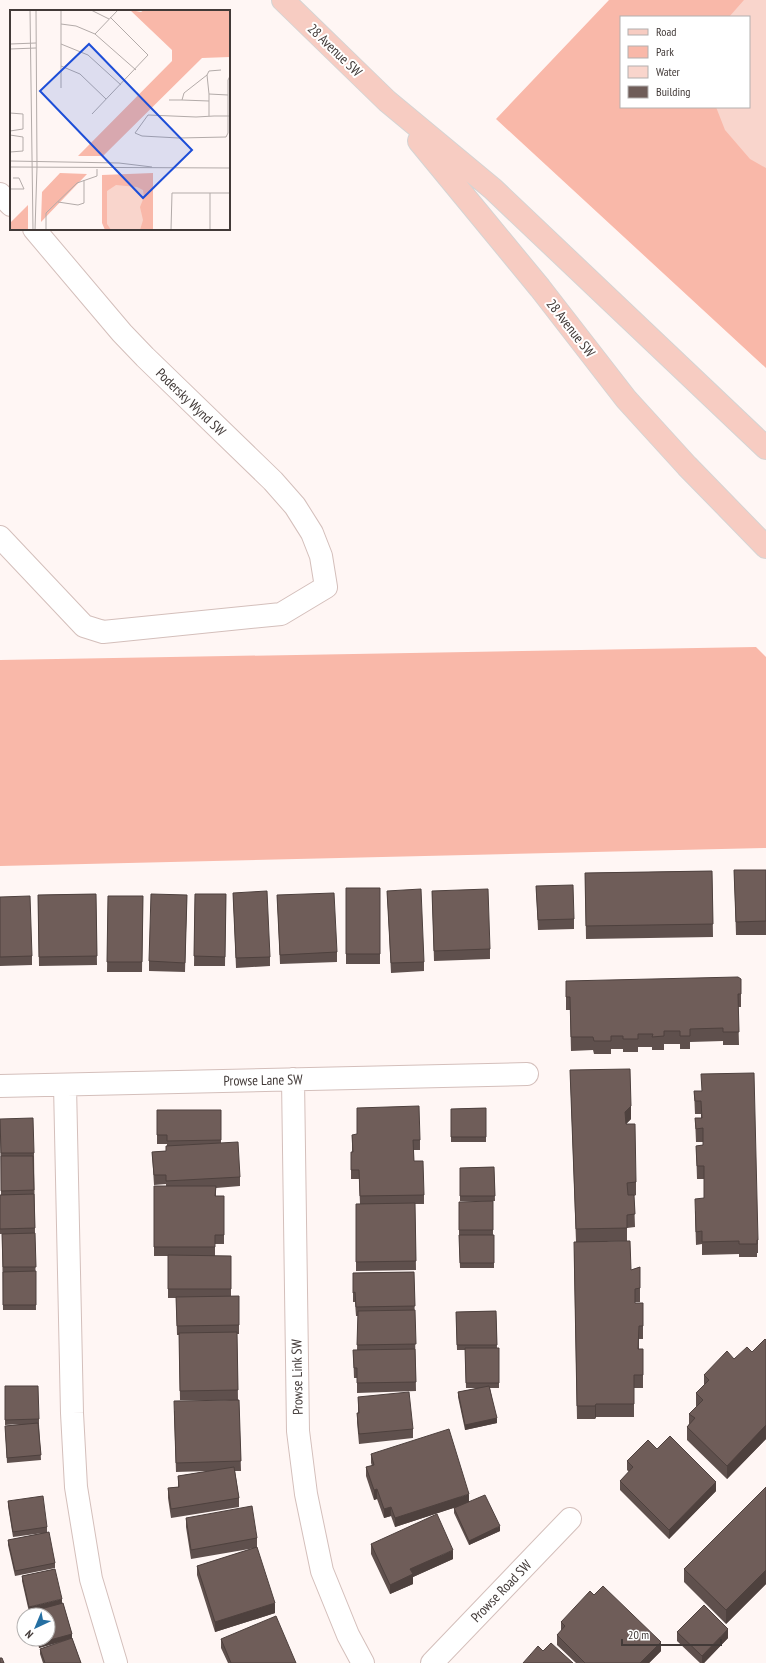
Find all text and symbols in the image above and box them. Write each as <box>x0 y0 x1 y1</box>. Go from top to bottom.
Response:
inset map <box>10 10 230 230</box>
legend <box>620 16 750 108</box>
street label: 28 Avenue SW <box>304 20 366 81</box>
text: Road <box>656 24 676 39</box>
text: Park <box>656 44 674 59</box>
text: Water <box>656 64 681 79</box>
text: Building <box>656 84 691 99</box>
street label: 28 Avenue SW <box>543 295 600 361</box>
street label: Podersky Wynd SW <box>152 364 230 440</box>
street label: Prowse Lane SW <box>223 1070 303 1090</box>
street label: Prowse Link SW <box>287 1338 307 1415</box>
street label: Prowse Road SW <box>467 1556 536 1626</box>
north arrow <box>16 1607 56 1647</box>
scale bar <box>622 1621 721 1647</box>
text: N <box>22 1627 36 1641</box>
text: 20 m <box>628 1627 649 1642</box>

